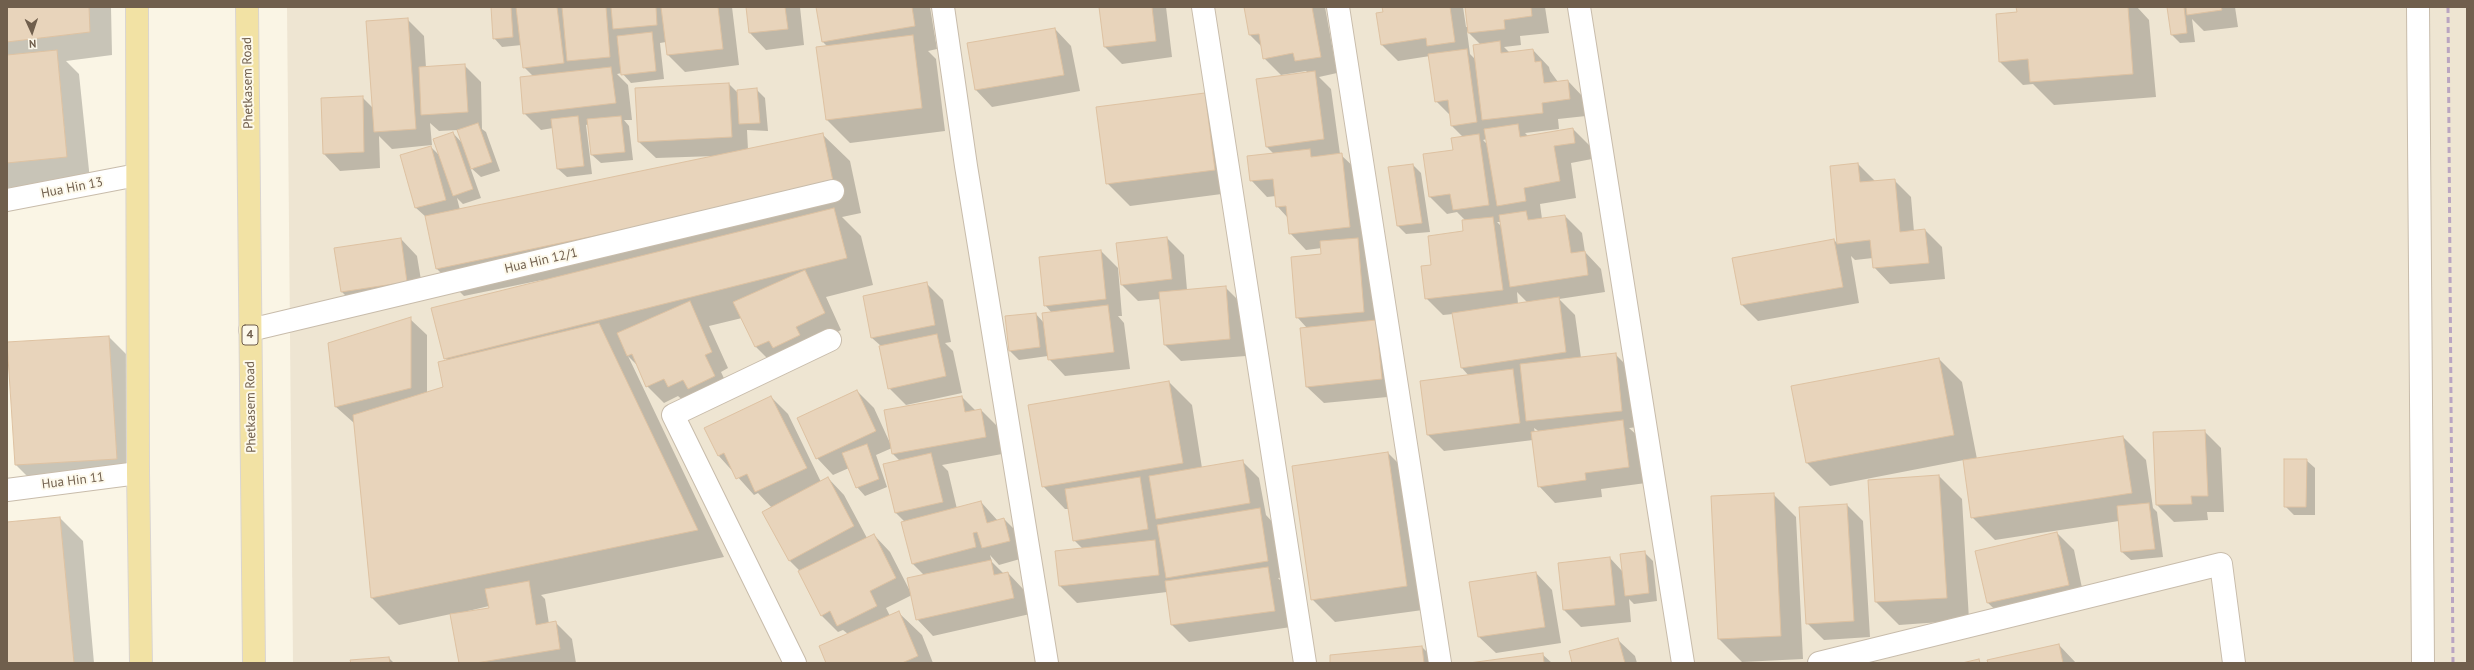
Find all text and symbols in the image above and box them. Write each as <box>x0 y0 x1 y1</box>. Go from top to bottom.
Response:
north arrow <box>12 12 52 52</box>
text: N <box>29 37 37 51</box>
street label: Phetkasem Road <box>239 37 257 129</box>
street label: Hua Hin 13 <box>40 174 104 202</box>
street label: Hua Hin 12/1 <box>503 245 579 277</box>
road number: 4 <box>242 325 258 345</box>
street label: Phetkasem Road <box>242 361 260 453</box>
street label: Hua Hin 11 <box>41 469 105 493</box>

